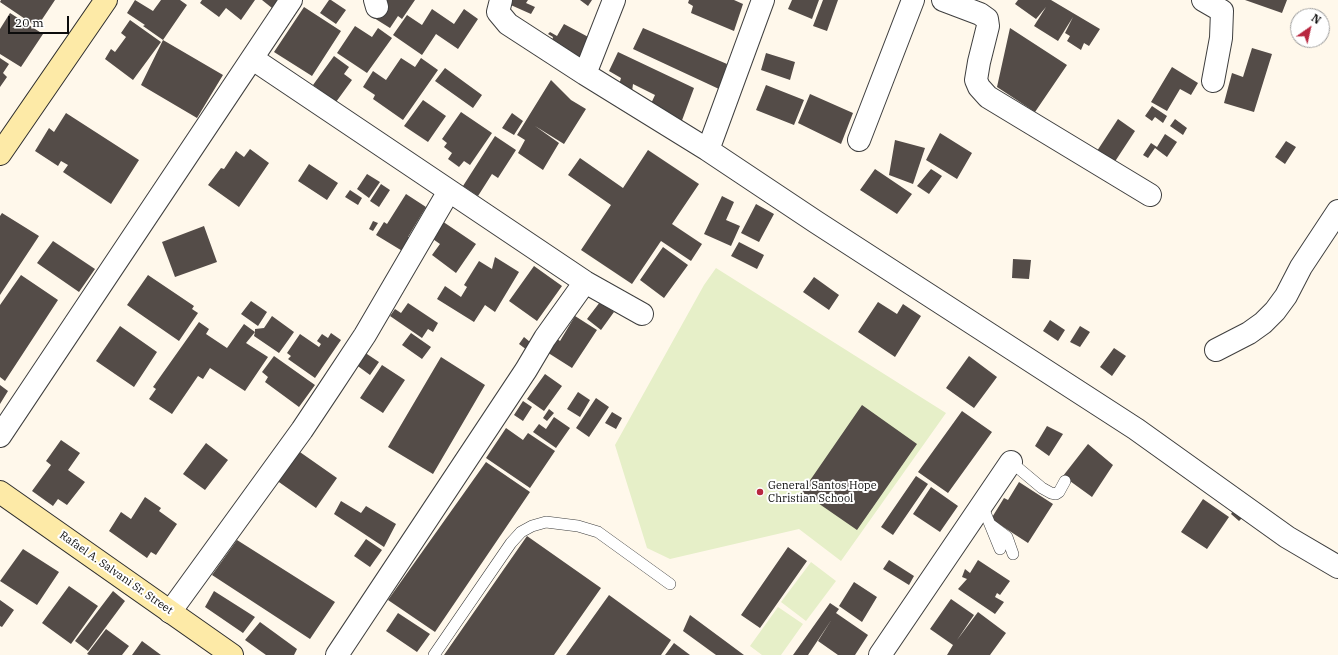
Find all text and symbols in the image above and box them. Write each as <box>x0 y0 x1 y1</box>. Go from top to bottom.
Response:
scale bar <box>10 8 71 34</box>
north arrow <box>1290 8 1330 48</box>
text: N <box>1309 11 1324 27</box>
text: 20 m <box>15 15 44 30</box>
place label: General Santos Hope Christian School <box>768 479 877 505</box>
marker: General Santos Hope Christian School <box>755 487 765 497</box>
street label: Rafael A. Salvani Sr. Street <box>57 529 175 617</box>

